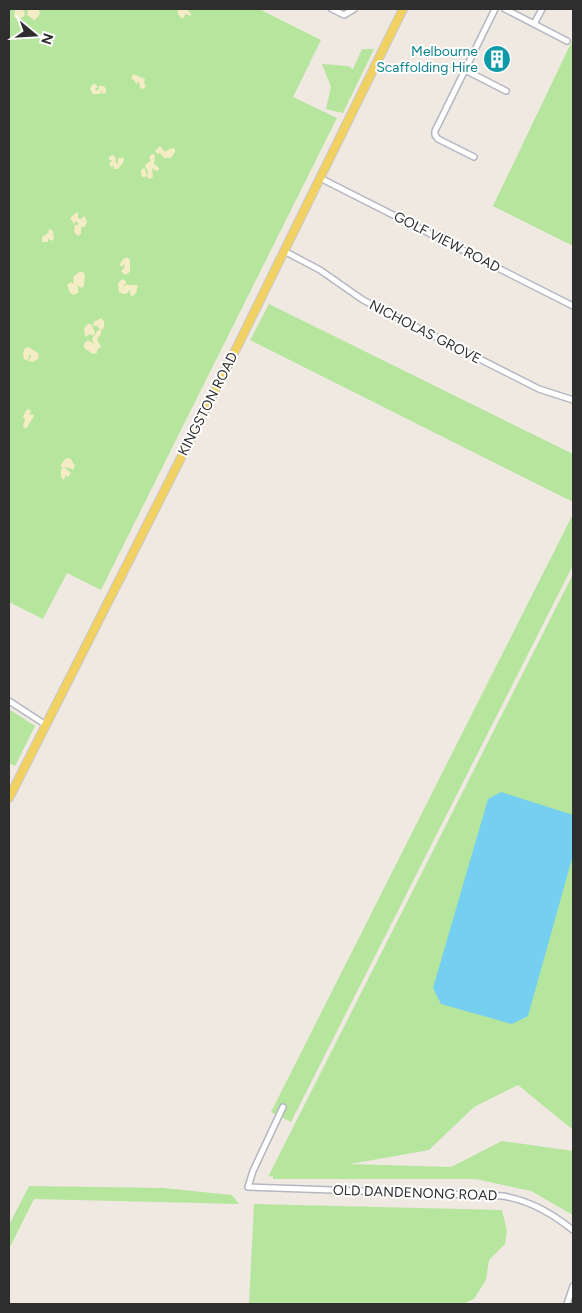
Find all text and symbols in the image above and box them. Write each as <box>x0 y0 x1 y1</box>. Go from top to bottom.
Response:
north arrow <box>10 10 60 60</box>
text: N <box>37 31 57 47</box>
place label: Melbourne Scaffolding Hire <box>376 43 478 76</box>
building icon: Melbourne Scaffolding Hire <box>482 44 512 74</box>
street label: GOLF VIEW ROAD <box>391 208 503 276</box>
street label: NICHOLAS GROVE <box>366 296 484 368</box>
street label: KINGSTON ROAD <box>175 349 241 459</box>
street label: OLD DANDENONG ROAD <box>333 1182 497 1204</box>

